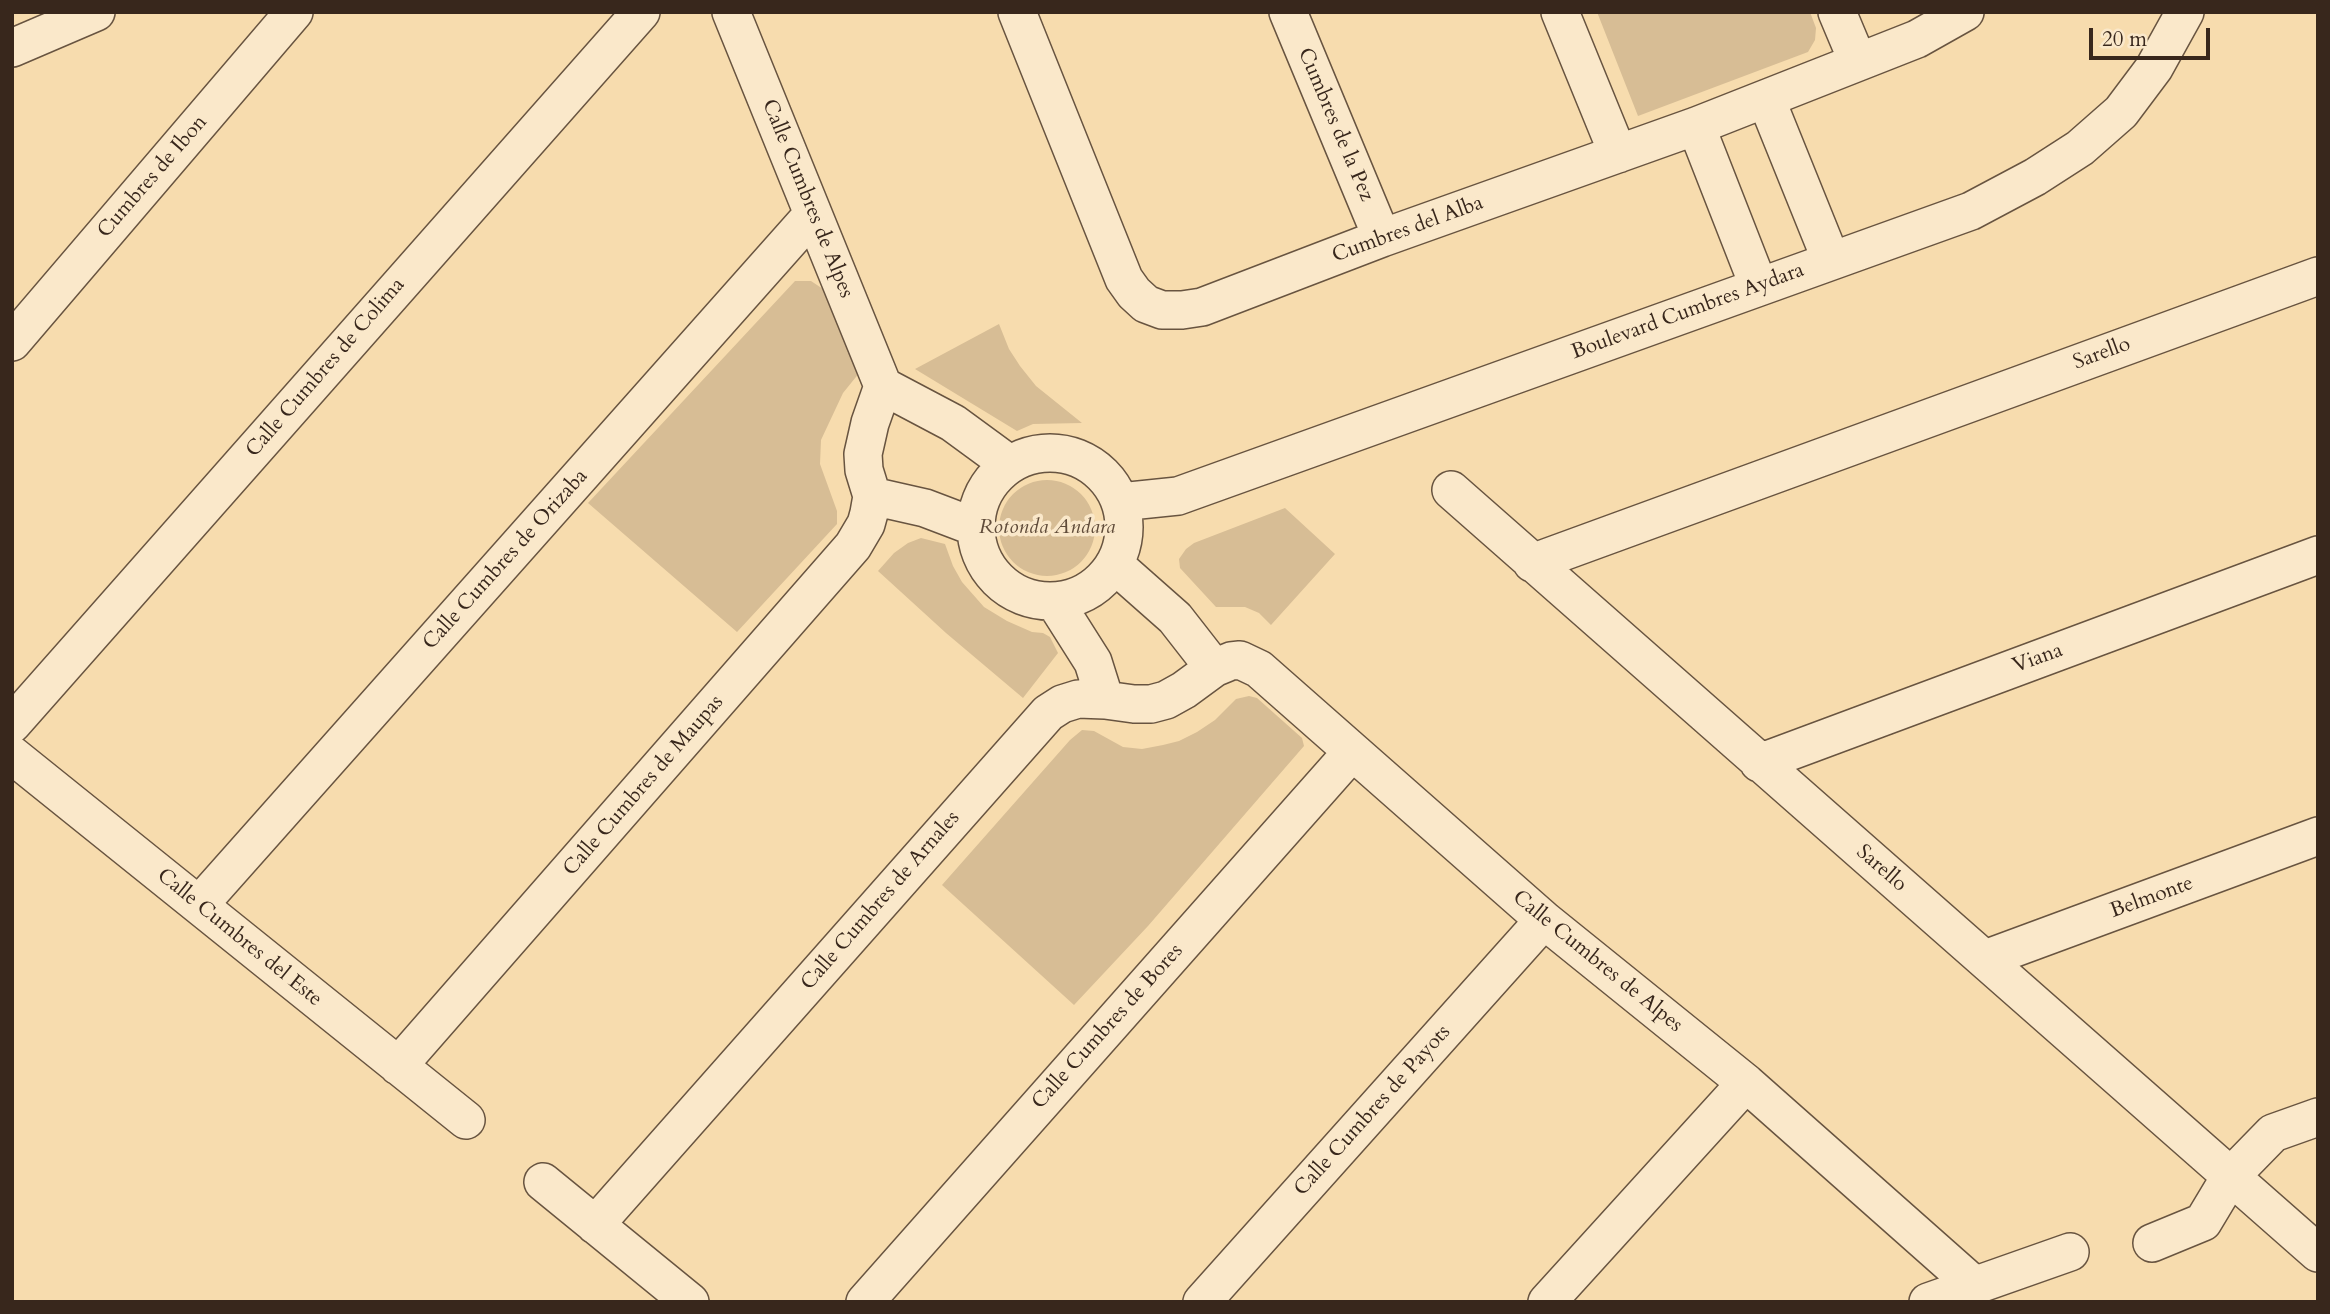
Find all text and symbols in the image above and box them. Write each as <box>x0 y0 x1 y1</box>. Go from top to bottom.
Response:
scale bar <box>2092 14 2213 58</box>
text: 20 m <box>2102 25 2147 54</box>
street label: Cumbres de la Pez <box>1291 44 1379 206</box>
street label: Calle Cumbres de Alpes <box>756 96 858 302</box>
street label: Cumbres de Ibon <box>93 110 213 244</box>
street label: Cumbres del Alba <box>1329 191 1487 269</box>
street label: Boulevard Cumbres Aydara <box>1568 258 1808 366</box>
street label: Calle Cumbres de Colima <box>241 273 411 463</box>
street label: Sarello <box>2070 332 2134 376</box>
street label: Calle Cumbres de Orizaba <box>418 464 594 656</box>
park label: Rotonda Andara <box>979 515 1115 541</box>
street label: Viana <box>2010 638 2066 680</box>
street label: Calle Cumbres de Maupas <box>559 690 729 882</box>
street label: Calle Cumbres de Arnales <box>796 806 966 996</box>
street label: Sarello <box>1851 840 1911 898</box>
street label: Calle Cumbres del Este <box>151 864 327 1012</box>
street label: Belmonte <box>2107 871 2197 925</box>
street label: Calle Cumbres de Alpes <box>1507 886 1687 1038</box>
street label: Calle Cumbres de Bores <box>1027 939 1189 1115</box>
street label: Calle Cumbres de Payots <box>1290 1020 1456 1202</box>

